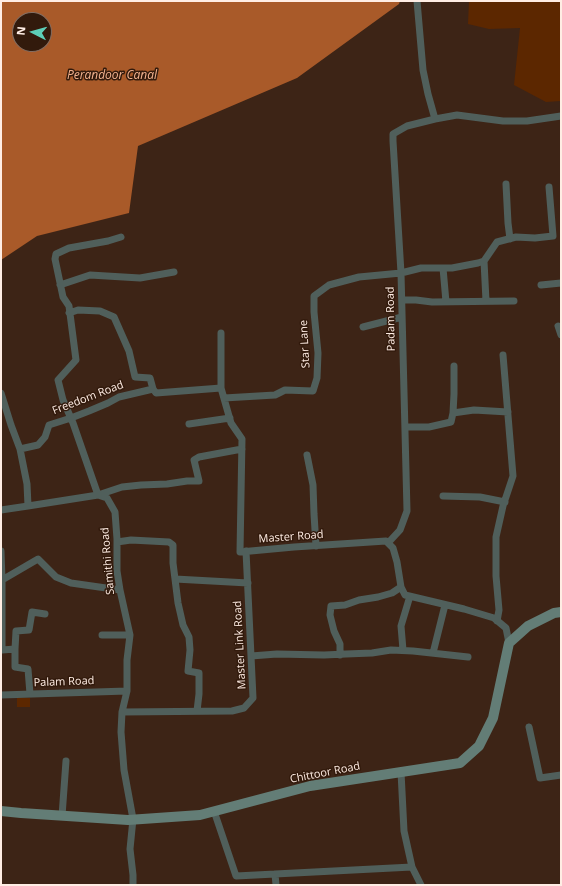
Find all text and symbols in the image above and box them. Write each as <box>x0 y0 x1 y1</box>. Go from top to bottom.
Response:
north arrow <box>12 12 52 52</box>
text: N <box>13 26 28 36</box>
water label: Perandoor Canal <box>67 69 157 83</box>
street label: Padam Road <box>384 286 398 352</box>
street label: Star Lane <box>297 320 313 368</box>
street label: Freedom Road <box>51 378 125 418</box>
street label: Samithi Road <box>98 527 118 595</box>
street label: Master Road <box>258 528 324 546</box>
street label: Master Link Road <box>231 600 249 690</box>
street label: Palam Road <box>33 674 95 690</box>
street label: Chittoor Road <box>289 760 361 786</box>

